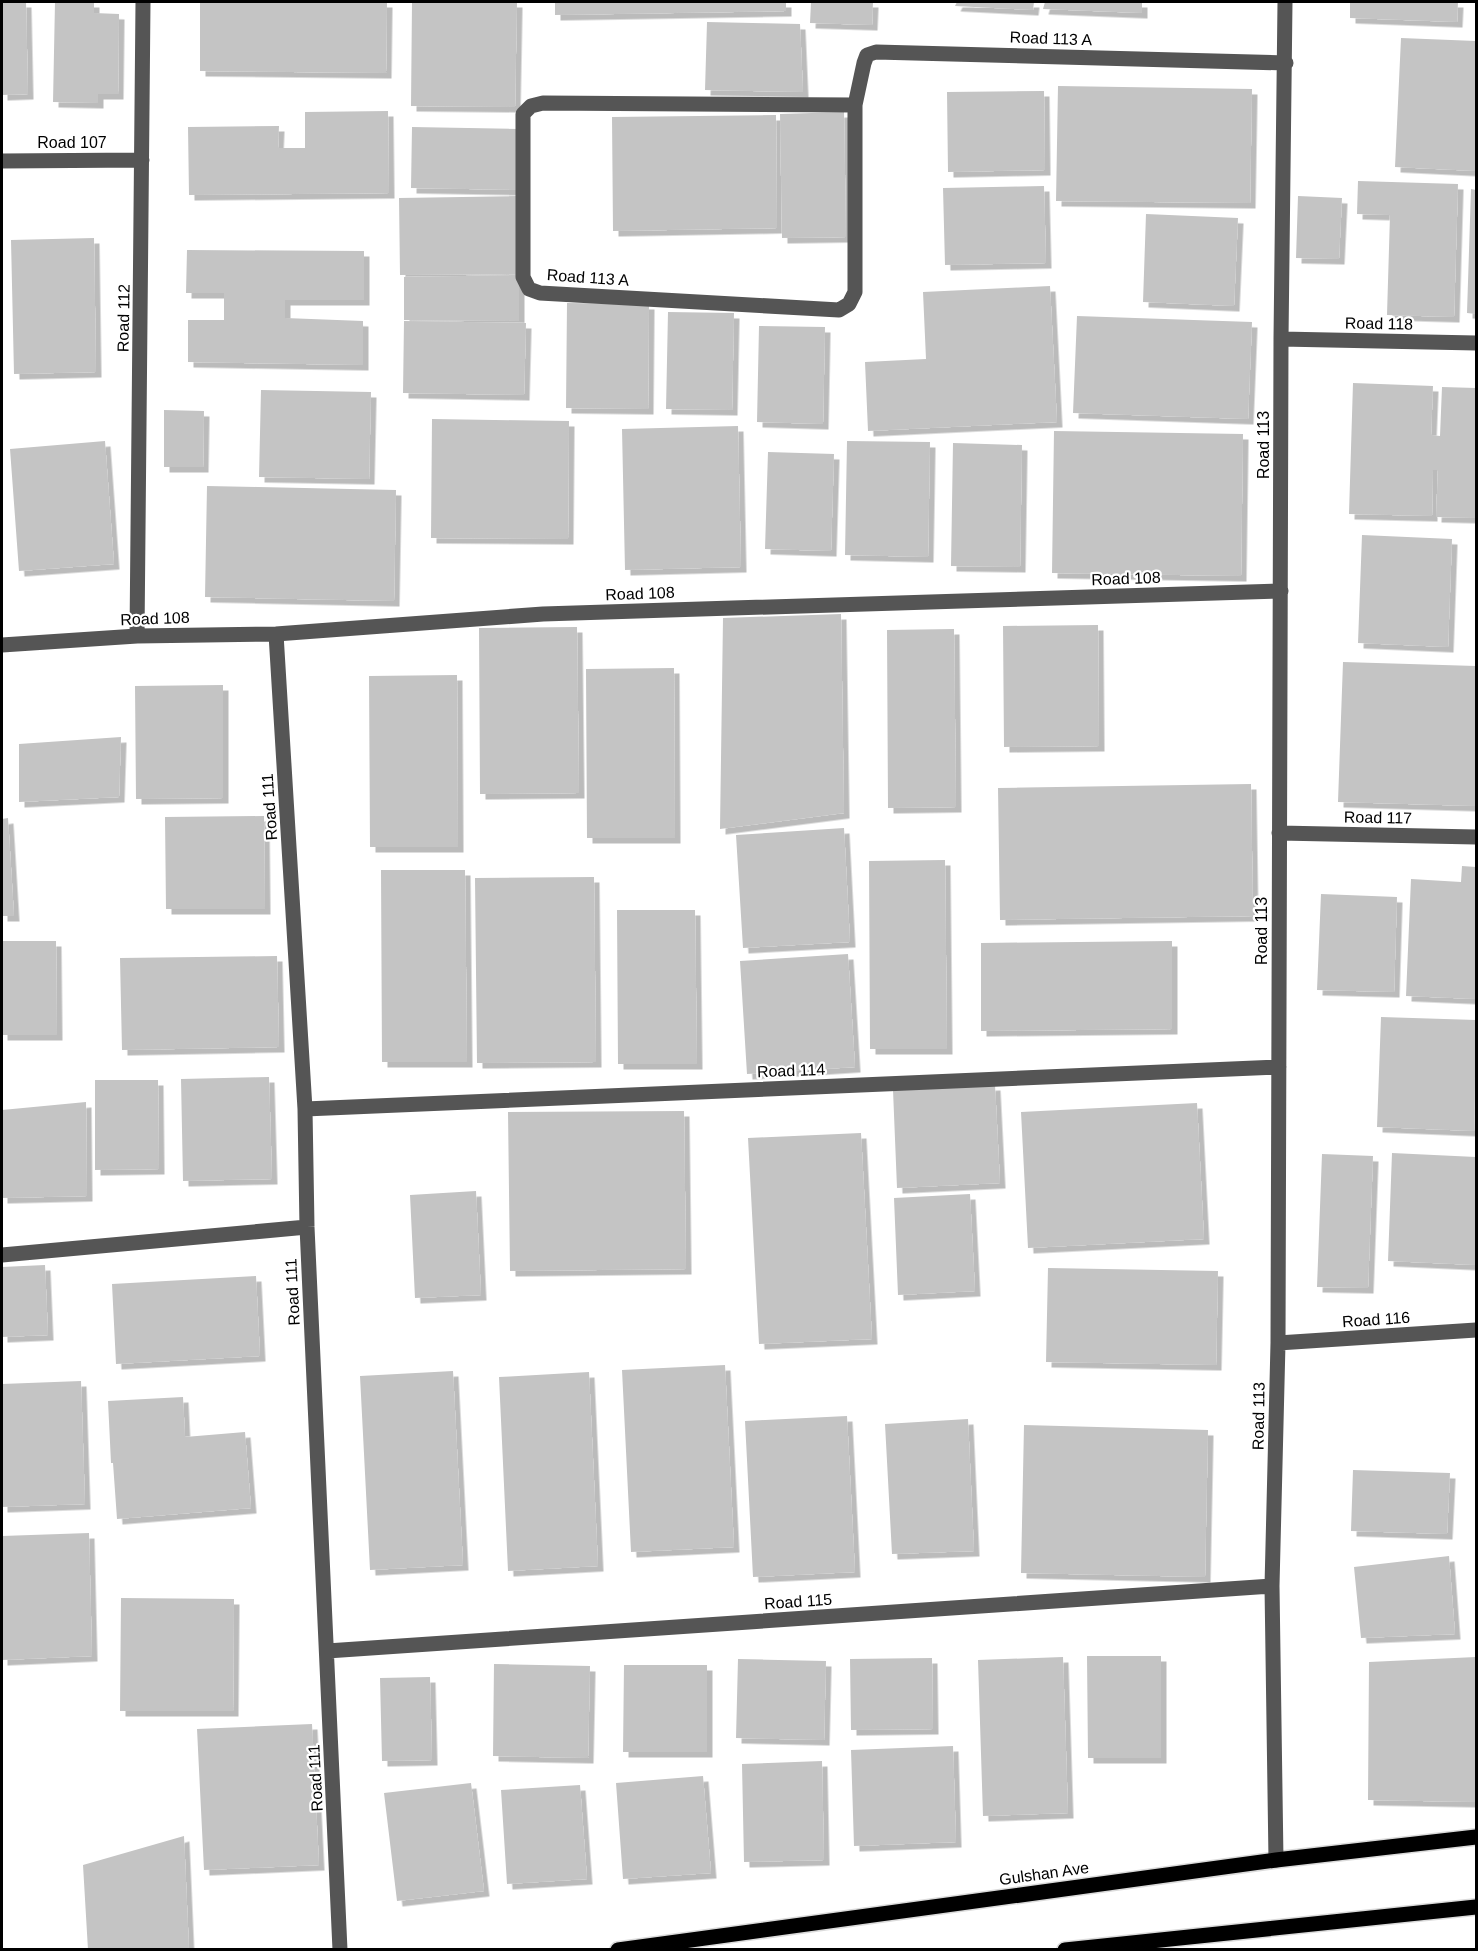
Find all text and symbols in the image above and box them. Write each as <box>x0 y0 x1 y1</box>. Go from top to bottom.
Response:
street label: Road 113 A <box>1009 29 1093 48</box>
street label: Road 107 <box>37 134 107 151</box>
street label: Road 113 A <box>546 266 630 289</box>
street label: Road 112 <box>114 284 133 352</box>
street label: Road 118 <box>1345 314 1413 333</box>
street label: Road 113 <box>1255 411 1272 479</box>
street label: Road 108 <box>1091 569 1161 588</box>
street label: Road 108 <box>605 584 675 603</box>
street label: Road 108 <box>120 609 190 628</box>
street label: Road 111 <box>259 773 280 841</box>
street label: Road 117 <box>1344 808 1412 827</box>
street label: Road 113 <box>1253 897 1270 965</box>
street label: Road 114 <box>757 1061 825 1080</box>
street label: Road 111 <box>282 1258 303 1326</box>
street label: Road 116 <box>1341 1309 1411 1330</box>
street label: Road 113 <box>1249 1382 1268 1450</box>
street label: Road 115 <box>763 1591 833 1612</box>
street label: Road 111 <box>305 1744 326 1812</box>
street label: Gulshan Ave <box>998 1859 1090 1888</box>

